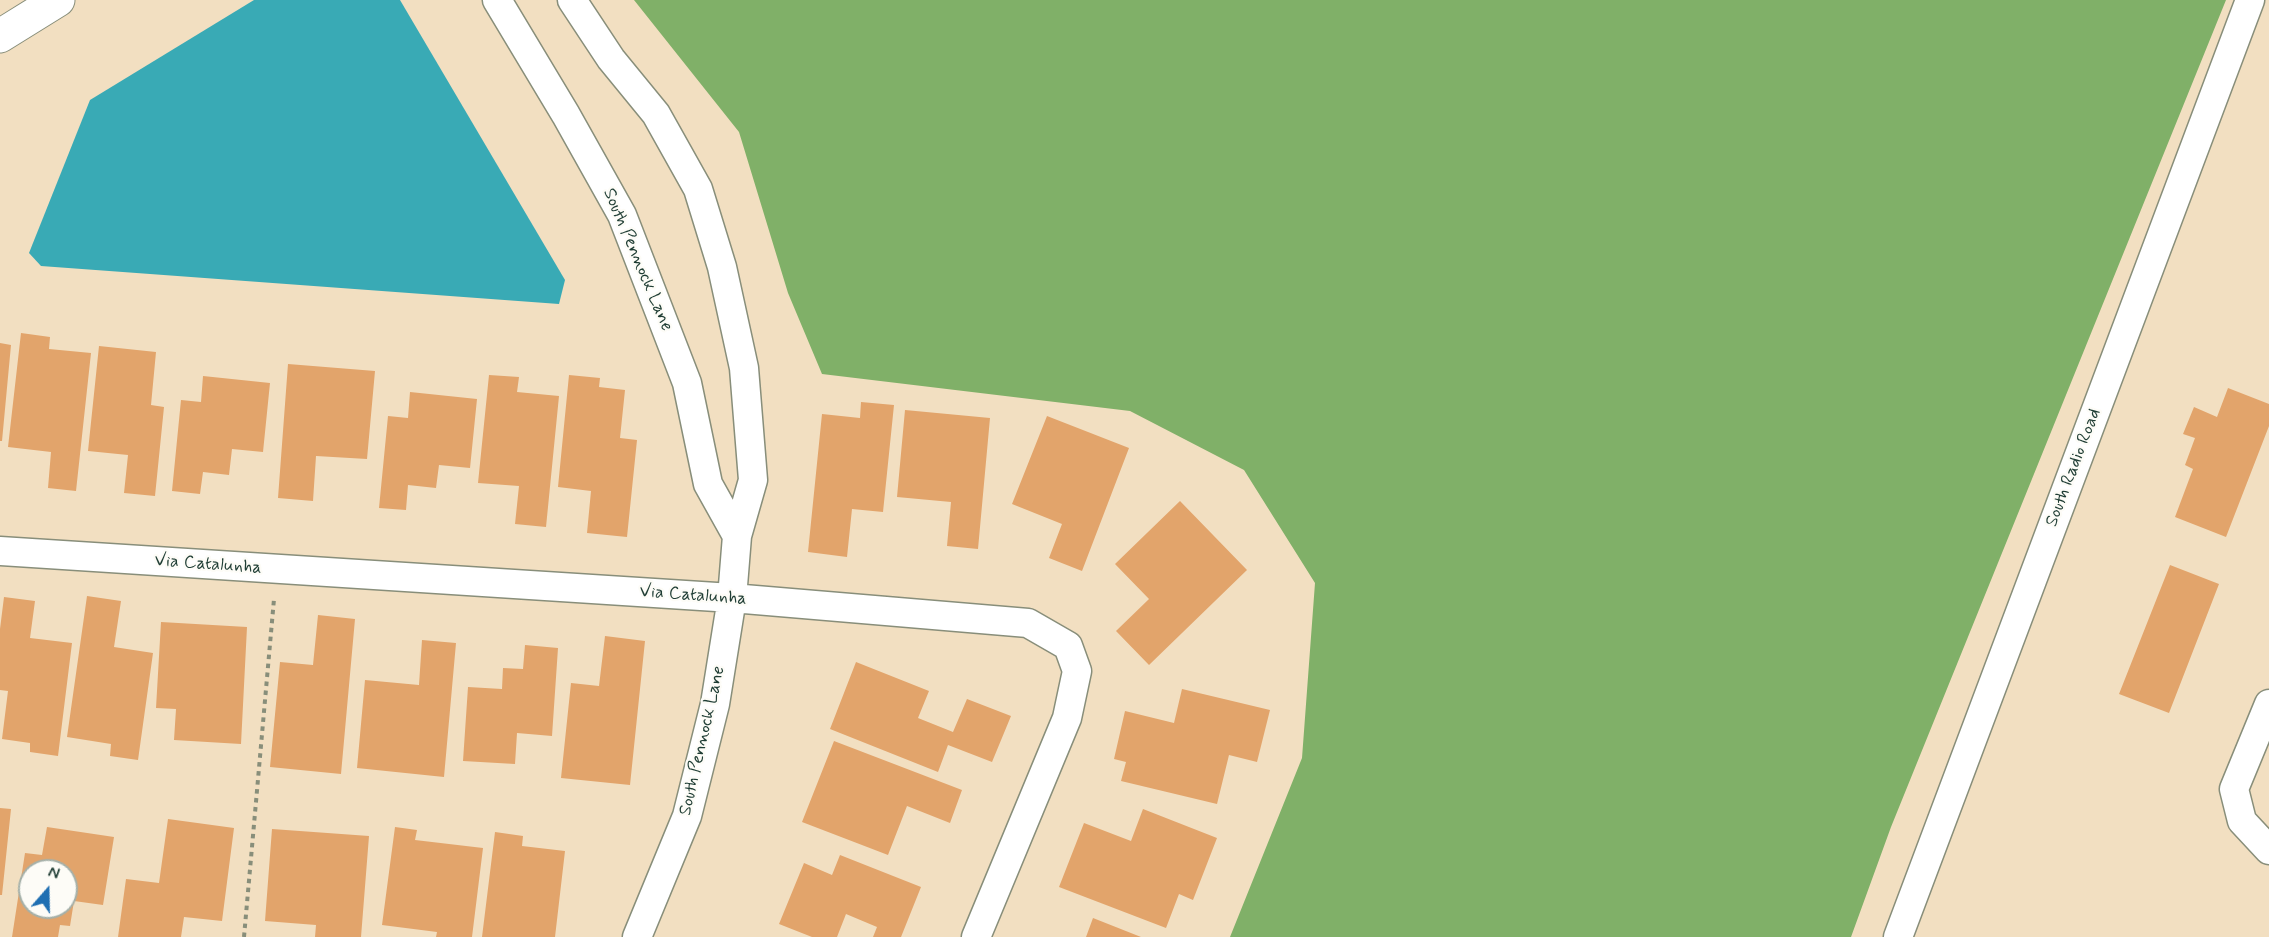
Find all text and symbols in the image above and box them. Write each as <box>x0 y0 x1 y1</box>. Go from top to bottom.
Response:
street label: South Pennock Lane <box>597 185 677 335</box>
street label: South Radio Road <box>2042 406 2106 530</box>
street label: Via Catalunha <box>154 550 262 580</box>
street label: Via Catalunha <box>639 581 747 611</box>
street label: South Pennock Lane <box>675 664 731 818</box>
north arrow <box>18 859 78 919</box>
text: N <box>45 862 62 885</box>

